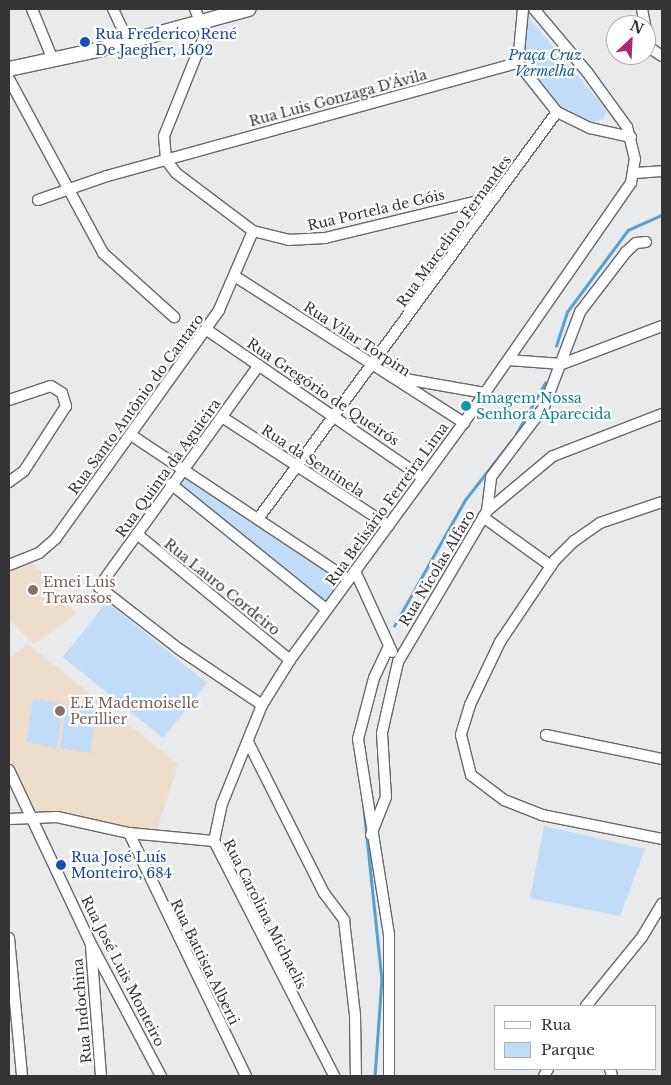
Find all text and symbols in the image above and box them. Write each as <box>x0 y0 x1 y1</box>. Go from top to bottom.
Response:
north arrow <box>606 15 656 65</box>
text: N <box>627 16 647 38</box>
place label: Rua Frederico René De Jaegher, 1502 <box>95 26 237 58</box>
marker: Rua Frederico René De Jaegher, 1502 <box>79 36 91 48</box>
park label: Praça Cruz Vermelha <box>508 47 582 80</box>
street label: Rua Luis Gonzaga D'Ávila <box>247 66 429 130</box>
street label: Rua Marcelino Fernandes <box>393 152 515 310</box>
street label: Rua Portela de Góis <box>306 186 446 234</box>
street label: Rua Vilar Torpim <box>300 298 414 380</box>
street label: Rua Santo Antônio do Cantaro <box>65 310 207 498</box>
street label: Rua Gregório de Queirós <box>244 335 402 449</box>
place label: Imagem Nossa Senhora Aparecida <box>476 390 612 422</box>
street label: Rua Quinta da Aguieira <box>112 395 224 541</box>
marker: Imagem Nossa Senhora Aparecida <box>460 400 472 412</box>
street label: Rua Belisário Ferreira Lima <box>322 419 452 589</box>
street label: Rua da Sentinela <box>258 421 368 501</box>
street label: Rua Nicolas Alfaro <box>395 507 479 629</box>
street label: Rua Lauro Cordeiro <box>161 535 283 639</box>
place label: Emei Luis Travassos <box>43 574 116 606</box>
marker: Emei Luis Travassos <box>27 584 39 596</box>
place label: E.E Mademoiselle Perillier <box>70 695 199 728</box>
marker: E.E Mademoiselle Perillier <box>54 705 66 717</box>
street label: Rua Carolina Michaelis <box>220 836 310 992</box>
place label: Rua José Luís Monteiro, 684 <box>71 849 172 882</box>
marker: Rua José Luís Monteiro, 684 <box>55 859 67 871</box>
street label: Rua José Luis Monteiro <box>78 893 168 1049</box>
street label: Rua Battista Alberti <box>167 896 243 1028</box>
street label: Rua Indochina <box>69 958 95 1064</box>
legend <box>493 1005 656 1070</box>
text: Rua <box>541 1015 571 1034</box>
text: Parque <box>541 1040 595 1059</box>

